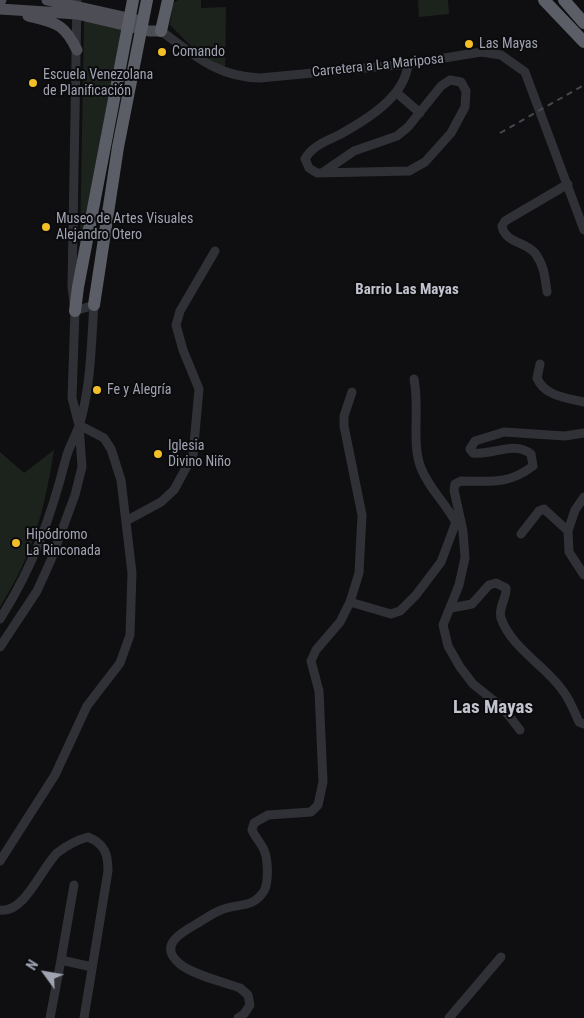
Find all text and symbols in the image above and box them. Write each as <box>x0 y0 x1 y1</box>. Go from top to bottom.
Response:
place label: Las Mayas <box>479 36 538 52</box>
marker: Las Mayas <box>463 38 475 50</box>
place label: Comando <box>172 44 225 60</box>
marker: Comando <box>156 46 168 58</box>
street label: Carretera a La Mariposa <box>311 51 445 81</box>
place label: Escuela Venezolana de Planificación <box>43 67 153 100</box>
marker: Escuela Venezolana de Planificación <box>27 77 39 89</box>
place label: Museo de Artes Visuales Alejandro Otero <box>56 211 193 243</box>
marker: Museo de Artes Visuales Alejandro Otero <box>40 221 52 233</box>
district label: Barrio Las Mayas <box>355 281 459 299</box>
place label: Fe y Alegría <box>107 382 171 398</box>
marker: Fe y Alegría <box>91 384 103 396</box>
place label: Iglesia Divino Niño <box>168 438 231 471</box>
marker: Iglesia Divino Niño <box>152 448 164 460</box>
place label: Hipódromo La Rinconada <box>26 527 101 560</box>
marker: Hipódromo La Rinconada <box>10 537 22 549</box>
district label: Las Mayas <box>453 697 533 719</box>
north arrow <box>20 948 70 998</box>
text: N <box>23 957 41 973</box>

